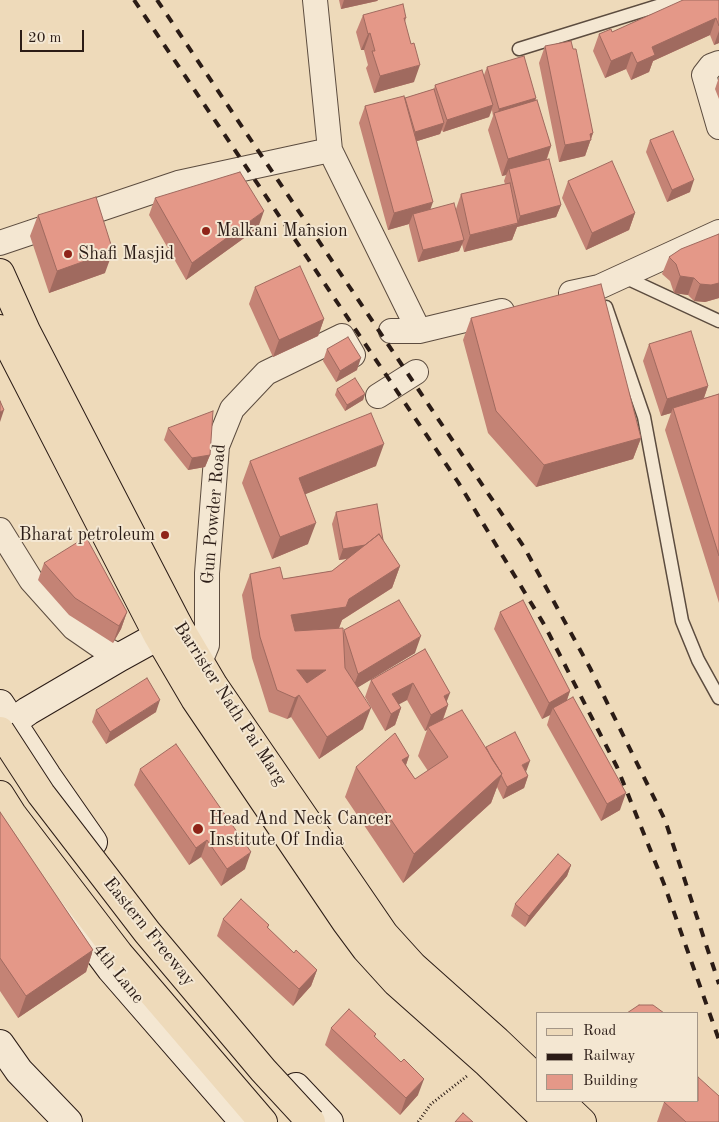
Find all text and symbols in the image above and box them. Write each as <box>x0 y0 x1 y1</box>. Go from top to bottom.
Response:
scale bar <box>22 20 86 52</box>
text: 20 m <box>28 31 62 46</box>
place label: Malkani Mansion <box>216 220 348 242</box>
marker: Malkani Mansion <box>200 225 212 237</box>
place label: Shafi Masjid <box>78 243 174 265</box>
marker: Shafi Masjid <box>62 248 74 260</box>
street label: Gun Powder Road <box>197 443 231 585</box>
place label: Bharat petroleum <box>19 524 155 546</box>
marker: Bharat petroleum <box>159 529 171 541</box>
street label: Barrister Nath Pai Marg <box>169 618 291 790</box>
place label: Head And Neck Cancer Institute Of India <box>209 808 391 851</box>
marker: Head And Neck Cancer Institute Of India <box>191 822 205 836</box>
street label: Eastern Freeway <box>99 873 199 991</box>
street label: 4th Lane <box>87 940 149 1008</box>
legend <box>536 1012 699 1102</box>
text: Road <box>583 1024 616 1039</box>
text: Railway <box>583 1049 636 1064</box>
text: Building <box>583 1074 638 1089</box>

